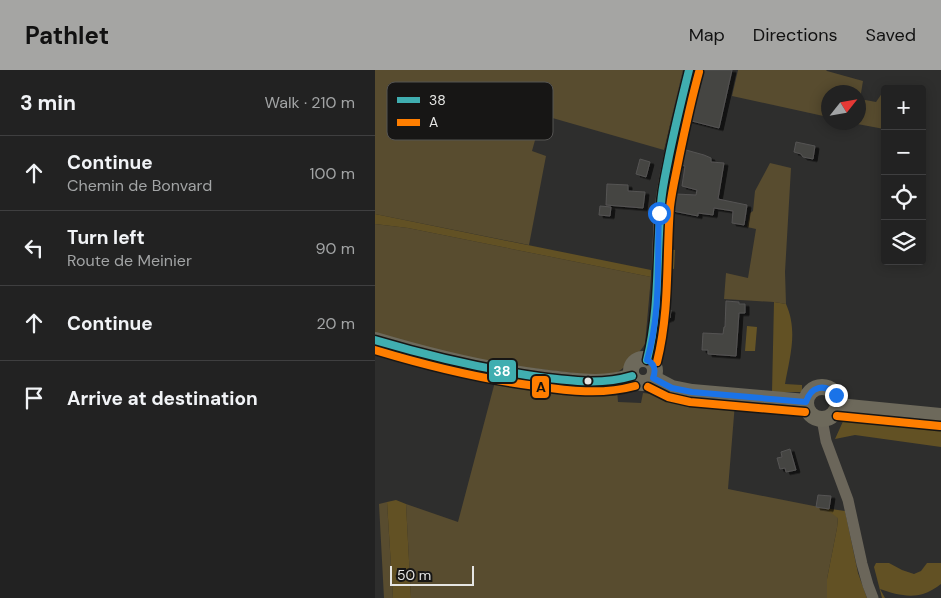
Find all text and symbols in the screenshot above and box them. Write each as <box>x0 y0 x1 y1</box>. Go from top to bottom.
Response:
text: Pathlet <box>25 20 109 51</box>
text: Map <box>689 23 725 47</box>
text: Directions <box>753 23 838 47</box>
text: Saved <box>866 23 916 47</box>
legend <box>387 82 553 140</box>
north arrow <box>821 85 866 130</box>
map controls <box>881 85 926 265</box>
button: + <box>881 85 926 130</box>
text: 3 min <box>20 89 76 117</box>
text: 38 <box>429 91 446 109</box>
text: Walk · 210 m <box>265 92 355 113</box>
text: A <box>429 113 438 131</box>
button: − <box>881 130 926 175</box>
text: Continue <box>67 150 153 175</box>
icon: ahead <box>20 159 48 187</box>
text: 100 m <box>310 163 355 184</box>
text: Chemin de Bonvard <box>67 175 212 196</box>
button: locate <box>881 175 926 220</box>
route start <box>648 202 671 225</box>
button: layers <box>881 220 926 265</box>
text: Turn left <box>67 225 145 250</box>
icon: left <box>20 234 48 262</box>
text: 90 m <box>315 238 355 259</box>
text: Route de Meinier <box>67 250 192 271</box>
icon: ahead <box>20 309 48 337</box>
text: Continue <box>67 311 153 336</box>
text: 20 m <box>316 313 355 334</box>
line badge: 38 <box>488 359 517 383</box>
text: 38 <box>493 362 511 380</box>
line badge: A <box>531 375 550 399</box>
unlabelled marker <box>583 376 593 386</box>
text: A <box>536 378 546 396</box>
icon: arrive <box>20 384 48 412</box>
route end <box>825 384 848 407</box>
text: Arrive at destination <box>67 386 258 411</box>
scale bar <box>390 563 474 586</box>
text: 50 m <box>397 566 431 584</box>

